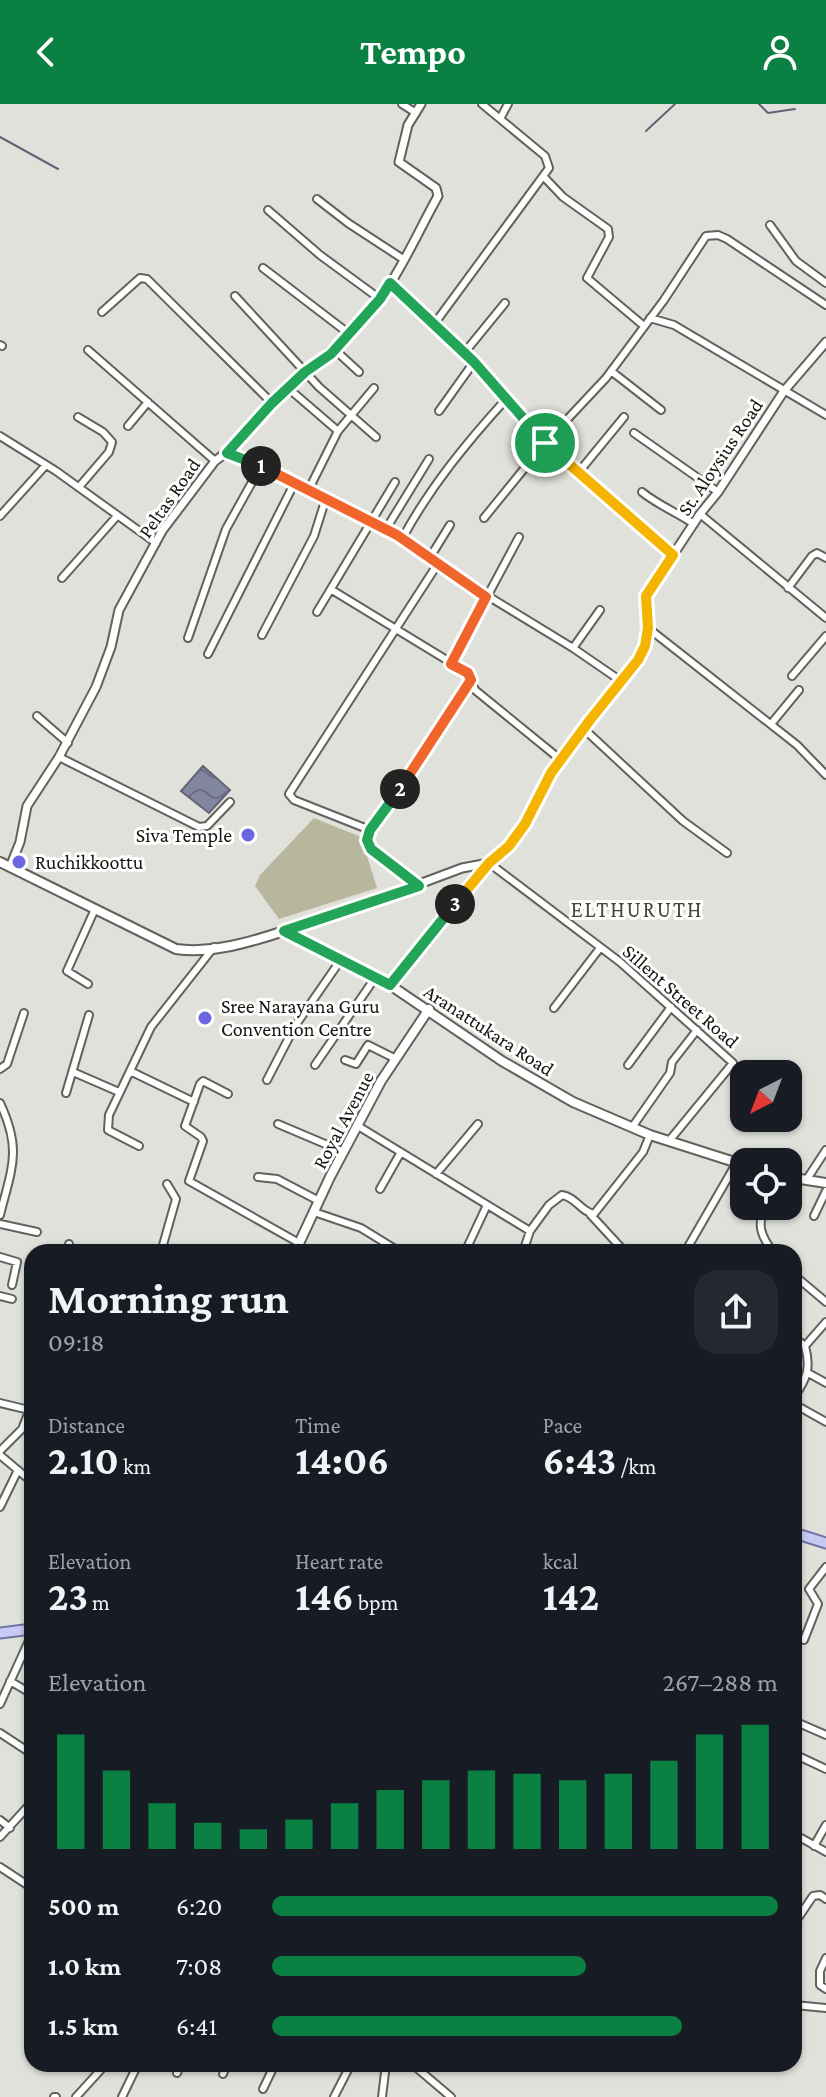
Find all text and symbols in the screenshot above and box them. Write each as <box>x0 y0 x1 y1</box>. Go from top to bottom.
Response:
icon: back <box>24 30 68 74</box>
icon: person <box>758 30 802 74</box>
text: Tempo <box>360 32 466 72</box>
street label: St. Aloysius Road <box>673 394 768 520</box>
pin <box>511 409 579 477</box>
icon: arrive <box>523 421 567 465</box>
pin: 1 <box>241 446 281 486</box>
text: 1 <box>257 453 265 478</box>
street label: Peltas Road <box>134 454 205 542</box>
pin: 2 <box>380 769 420 809</box>
text: 2 <box>394 776 406 801</box>
place label: Siva Temple <box>136 824 232 847</box>
marker: Siva Temple <box>239 826 257 844</box>
place label: Ruchikkoottu <box>35 851 144 873</box>
marker: Ruchikkoottu <box>10 853 28 871</box>
pin: 3 <box>435 884 475 924</box>
text: 3 <box>450 891 460 916</box>
district label: ELTHURUTH <box>571 897 703 922</box>
street label: Sillent Street Road <box>619 940 744 1053</box>
street label: Aranattukara Road <box>420 980 558 1080</box>
place label: Sree Narayana Guru Convention Centre <box>221 995 380 1040</box>
marker: Sree Narayana Guru Convention Centre <box>196 1009 214 1027</box>
north arrow <box>730 1060 802 1132</box>
map controls <box>730 1060 802 1220</box>
street label: Royal Avenue <box>308 1067 379 1173</box>
button: locate <box>730 1148 802 1220</box>
button: share <box>694 1270 778 1354</box>
text: Morning run <box>48 1274 289 1322</box>
text: 09:18 <box>48 1328 104 1357</box>
text: Distance <box>48 1413 125 1438</box>
text: Time <box>295 1413 340 1438</box>
text: Pace <box>543 1413 582 1438</box>
text: 2.10 <box>48 1438 119 1483</box>
text: 14:06 <box>295 1438 389 1483</box>
text: 6:43 <box>543 1438 616 1483</box>
text: km <box>119 1454 151 1479</box>
text: /km <box>616 1454 657 1479</box>
text: Elevation <box>48 1549 131 1574</box>
text: Heart rate <box>295 1549 383 1574</box>
text: kcal <box>543 1549 578 1574</box>
text: 23 <box>48 1574 88 1619</box>
text: 146 <box>295 1574 354 1619</box>
text: 142 <box>543 1574 599 1619</box>
text: m <box>88 1590 110 1615</box>
text: bpm <box>354 1590 398 1615</box>
text: Elevation <box>48 1668 146 1697</box>
text: 267–288 m <box>663 1668 778 1697</box>
text: 500 m <box>48 1892 119 1921</box>
text: 6:20 <box>176 1892 222 1921</box>
text: 1.0 km <box>48 1952 121 1981</box>
text: 7:08 <box>176 1952 222 1981</box>
text: 1.5 km <box>48 2012 119 2041</box>
text: 6:41 <box>176 2012 217 2041</box>

